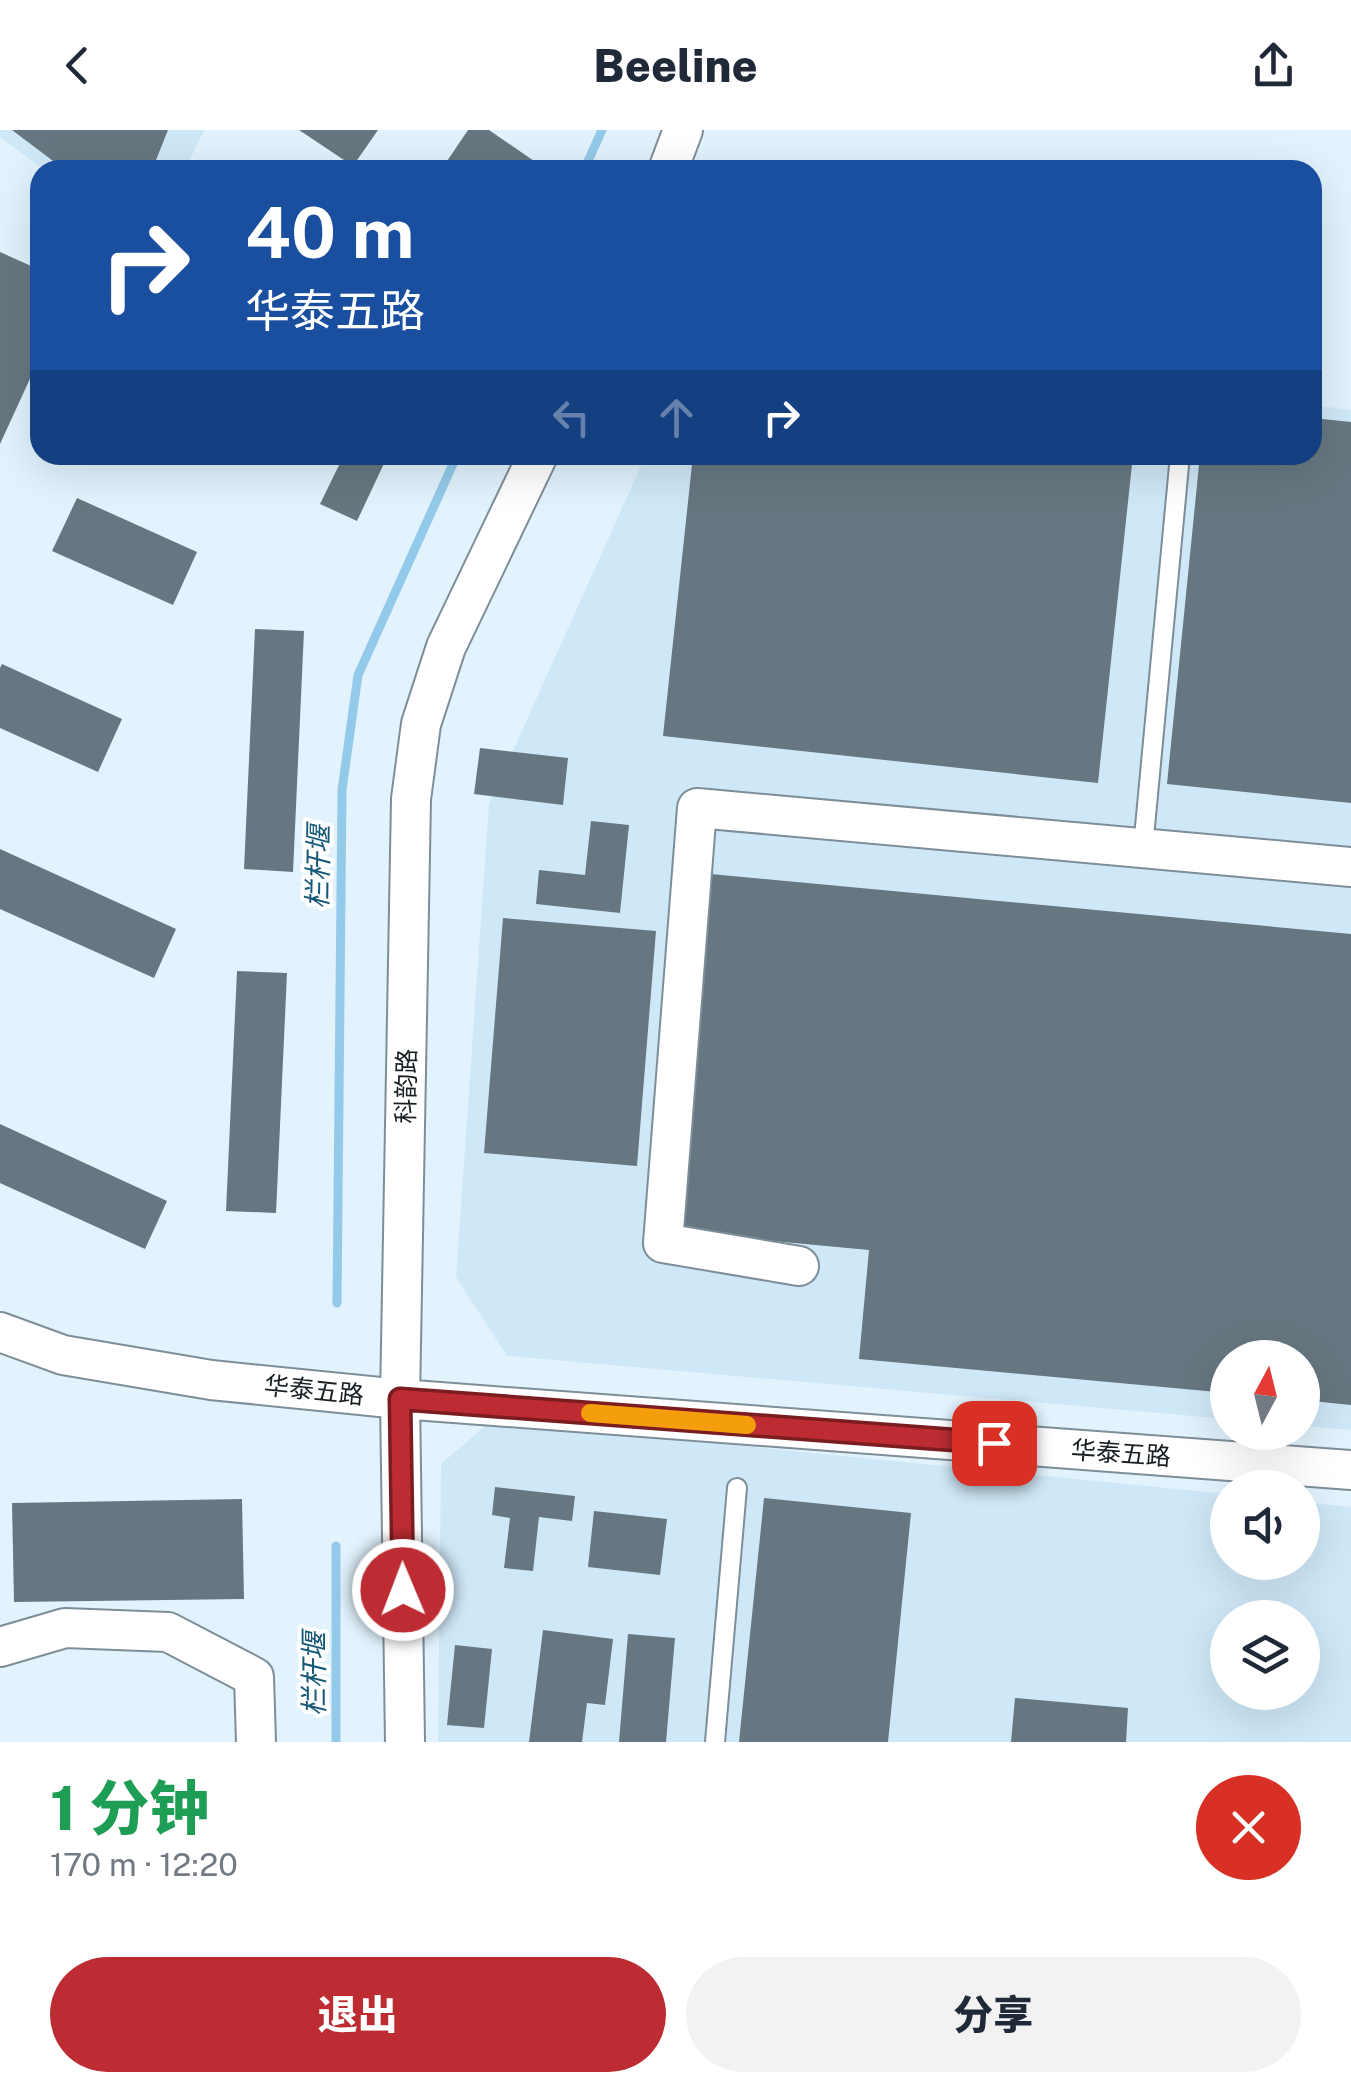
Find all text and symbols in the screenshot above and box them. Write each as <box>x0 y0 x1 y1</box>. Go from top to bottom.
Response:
icon: back <box>50 38 105 93</box>
icon: share <box>1246 38 1301 93</box>
text: Beeline <box>593 39 758 92</box>
text: 40 m <box>245 191 415 274</box>
icon: right <box>80 200 210 330</box>
text: 华泰五路 <box>245 284 425 337</box>
icon: left <box>544 390 599 445</box>
icon: ahead <box>649 390 704 445</box>
icon: right <box>754 390 809 445</box>
water label: 栏杆堰 <box>300 821 335 909</box>
street label: 科韵路 <box>390 1048 422 1124</box>
north arrow <box>1210 1340 1320 1450</box>
map controls <box>1210 1340 1320 1710</box>
street label: 华泰五路 <box>263 1370 365 1410</box>
pin <box>952 1401 1037 1486</box>
icon: arrive <box>967 1416 1022 1471</box>
street label: 华泰五路 <box>1070 1435 1172 1471</box>
button: sound <box>1210 1470 1320 1580</box>
position arrow <box>351 1538 455 1642</box>
button: layers <box>1210 1600 1320 1710</box>
water label: 栏杆堰 <box>297 1628 330 1716</box>
text: 1 分钟 <box>50 1773 209 1844</box>
button: close <box>1196 1775 1301 1880</box>
text: 170 m · 12:20 <box>50 1846 238 1883</box>
button: 退出 <box>50 1957 666 2072</box>
button: 分享 <box>686 1957 1301 2072</box>

